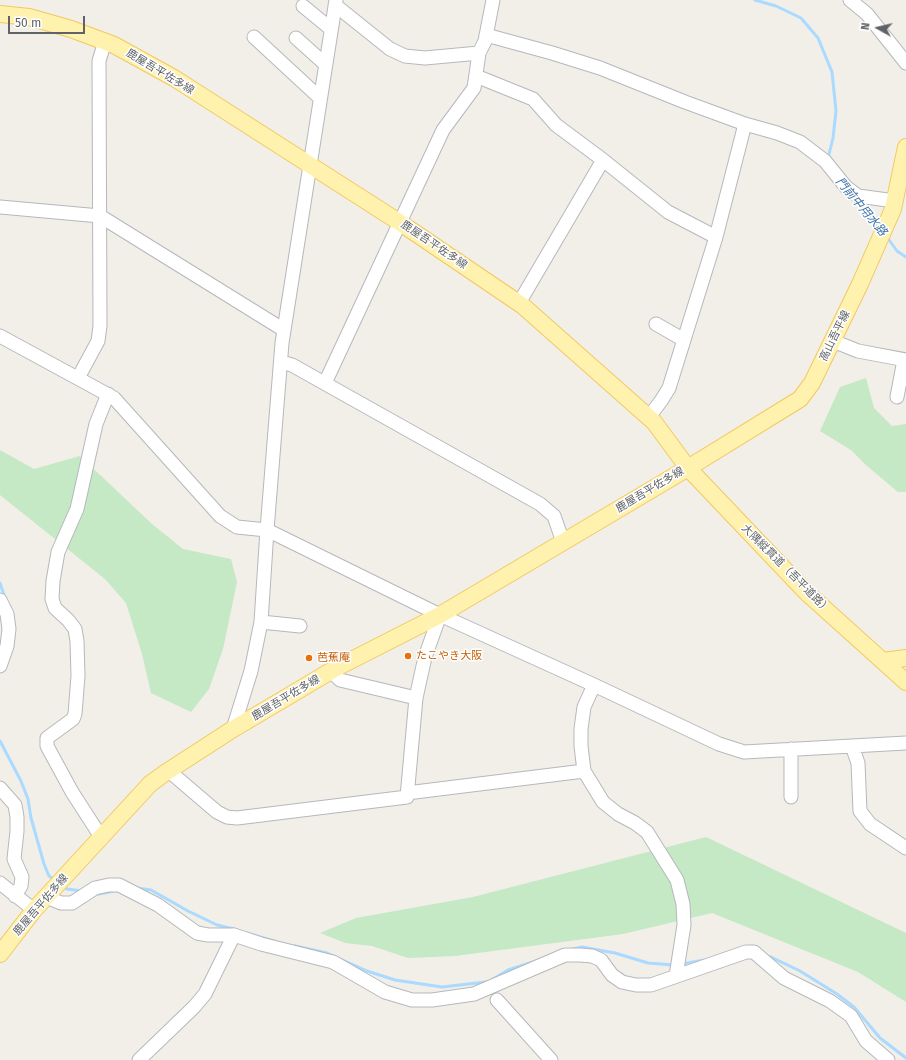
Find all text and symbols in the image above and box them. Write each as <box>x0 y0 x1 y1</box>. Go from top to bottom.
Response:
scale bar <box>10 8 87 34</box>
north arrow <box>858 8 898 48</box>
text: 50 m <box>15 16 41 30</box>
text: N <box>859 22 873 31</box>
street label: 鹿屋吾平佐多線 <box>124 47 196 97</box>
water label: 門前中用水路 <box>832 175 890 239</box>
street label: 鹿屋吾平佐多線 <box>398 218 470 272</box>
street label: 高山吾平線 <box>817 308 853 364</box>
street label: 鹿屋吾平佐多線 <box>614 465 686 515</box>
street label: 大隅縦貫道（吾平道路） <box>739 522 833 616</box>
place label: たこやき大阪 <box>416 649 482 663</box>
place label: 芭蕉庵 <box>317 651 350 665</box>
marker: たこやき大阪 <box>403 651 413 661</box>
marker: 芭蕉庵 <box>304 653 314 663</box>
street label: 鹿屋吾平佐多線 <box>250 673 322 723</box>
street label: 鹿屋吾平佐多線 <box>11 872 71 938</box>

